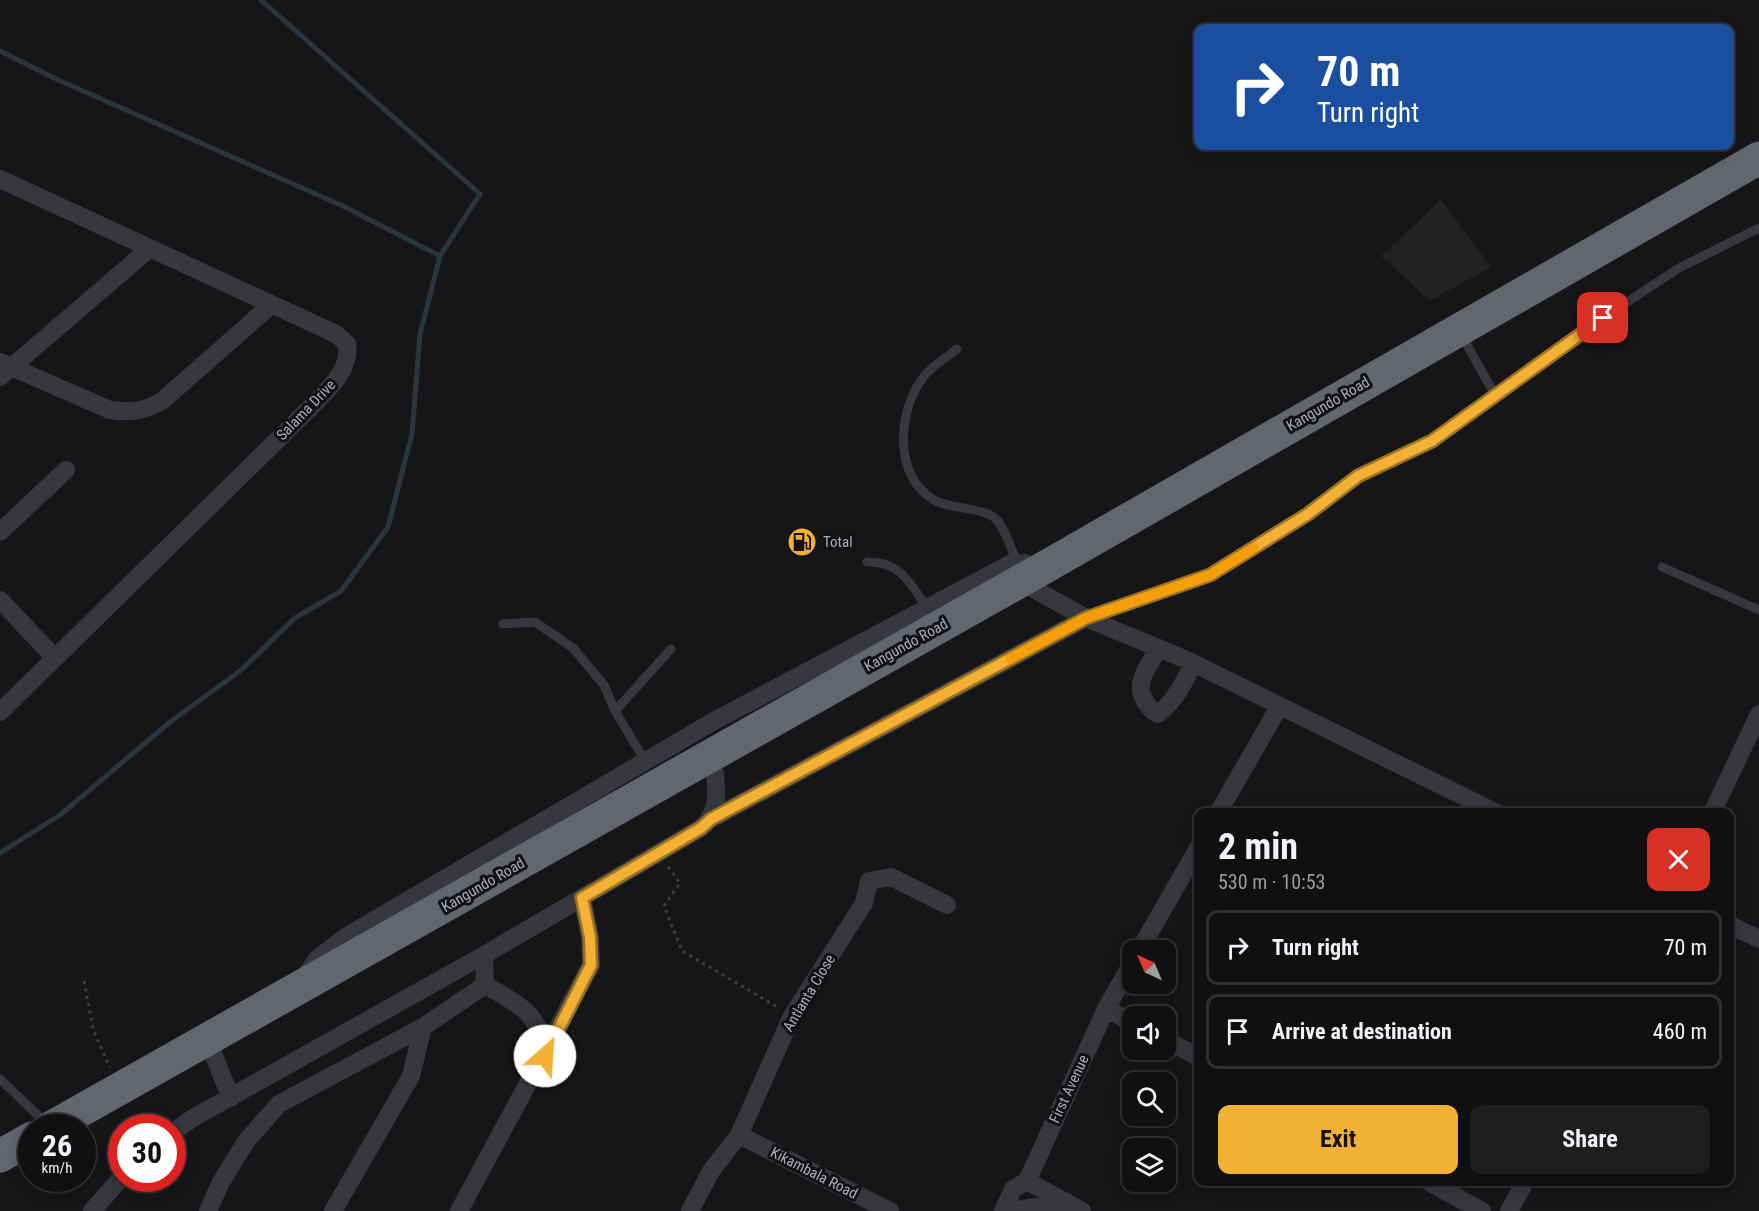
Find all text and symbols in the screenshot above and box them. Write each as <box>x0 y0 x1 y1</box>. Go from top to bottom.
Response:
text: 70 m <box>1317 47 1400 96</box>
icon: right <box>1218 48 1296 126</box>
text: Turn right <box>1317 97 1419 129</box>
pin <box>1577 292 1628 343</box>
icon: arrive <box>1586 301 1619 334</box>
street label: Kangundo Road <box>1283 373 1373 435</box>
street label: Salama Drive <box>273 376 339 444</box>
fuel station icon: Total <box>786 526 818 558</box>
place label: Total <box>823 533 853 551</box>
street label: Kangundo Road <box>861 615 951 675</box>
text: 2 min <box>1218 826 1298 868</box>
button: close <box>1647 828 1710 891</box>
street label: Kangundo Road <box>438 854 528 916</box>
text: 530 m · 10:53 <box>1218 870 1325 894</box>
icon: right <box>1221 931 1254 964</box>
text: Turn right <box>1272 935 1359 960</box>
text: 70 m <box>1664 935 1707 960</box>
north arrow <box>1122 940 1176 994</box>
map controls <box>1122 940 1176 1192</box>
street label: Antlanta Close <box>779 951 839 1035</box>
button: sound <box>1122 1006 1176 1060</box>
icon: arrive <box>1221 1015 1254 1048</box>
text: Arrive at destination <box>1272 1019 1452 1044</box>
text: 460 m <box>1653 1019 1707 1044</box>
position arrow <box>513 1024 577 1088</box>
street label: First Avenue <box>1045 1052 1093 1126</box>
button: search <box>1122 1072 1176 1126</box>
button: Exit <box>1218 1105 1458 1174</box>
button: Share <box>1470 1105 1710 1174</box>
speed limit sign: 30 <box>108 1114 186 1192</box>
text: 26 <box>42 1128 72 1163</box>
button: layers <box>1122 1138 1176 1192</box>
street label: Kikambala Road <box>767 1143 861 1203</box>
text: km/h <box>42 1159 72 1177</box>

